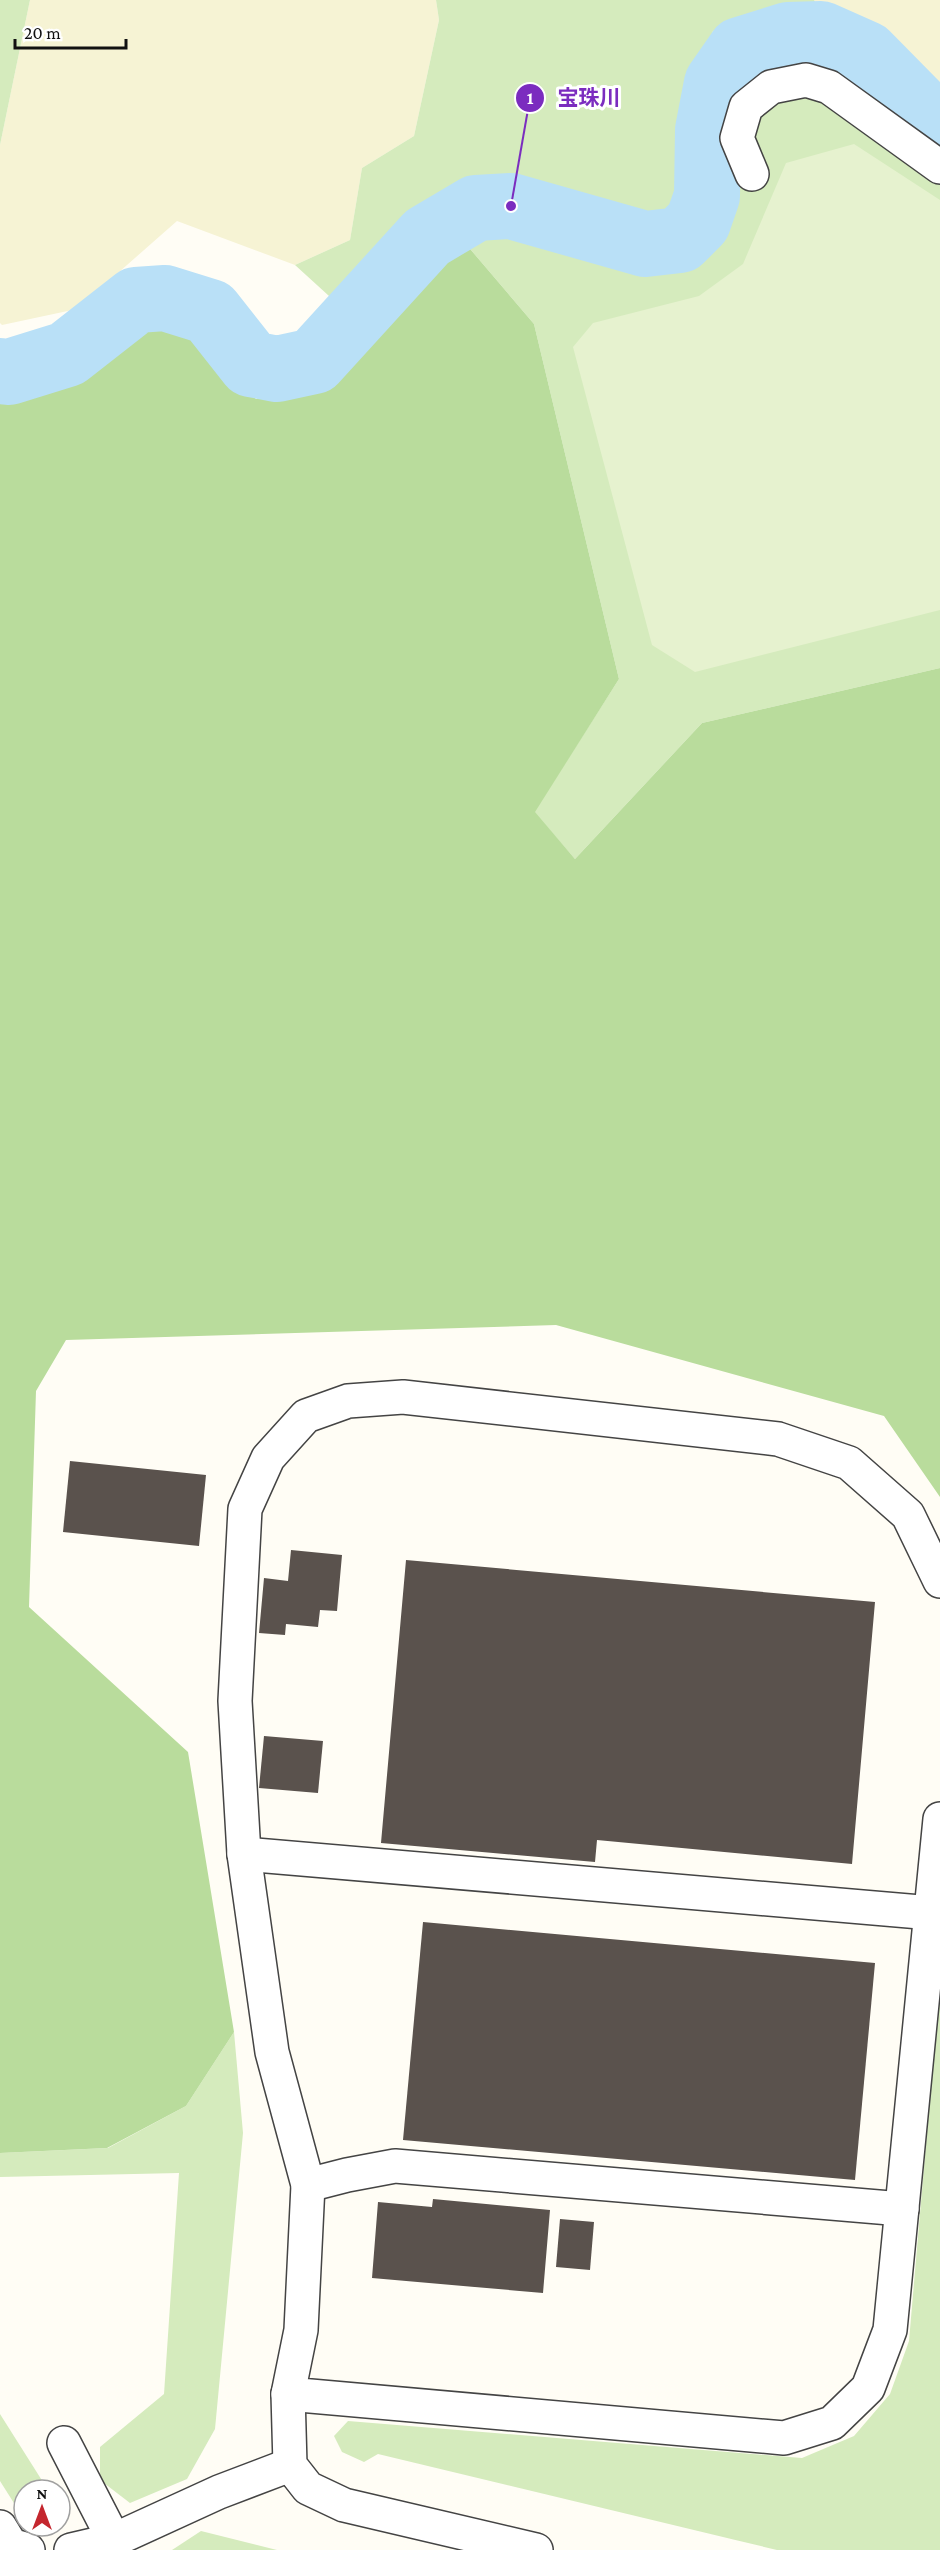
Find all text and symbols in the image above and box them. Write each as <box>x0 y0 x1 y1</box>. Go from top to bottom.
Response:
scale bar <box>15 12 126 50</box>
text: 20 m <box>24 23 61 43</box>
callout: 宝珠川 <box>515 79 632 118</box>
text: 宝珠川 <box>558 86 621 110</box>
text: 1 <box>527 88 534 108</box>
north arrow <box>12 2478 72 2538</box>
text: N <box>37 2485 48 2502</box>

